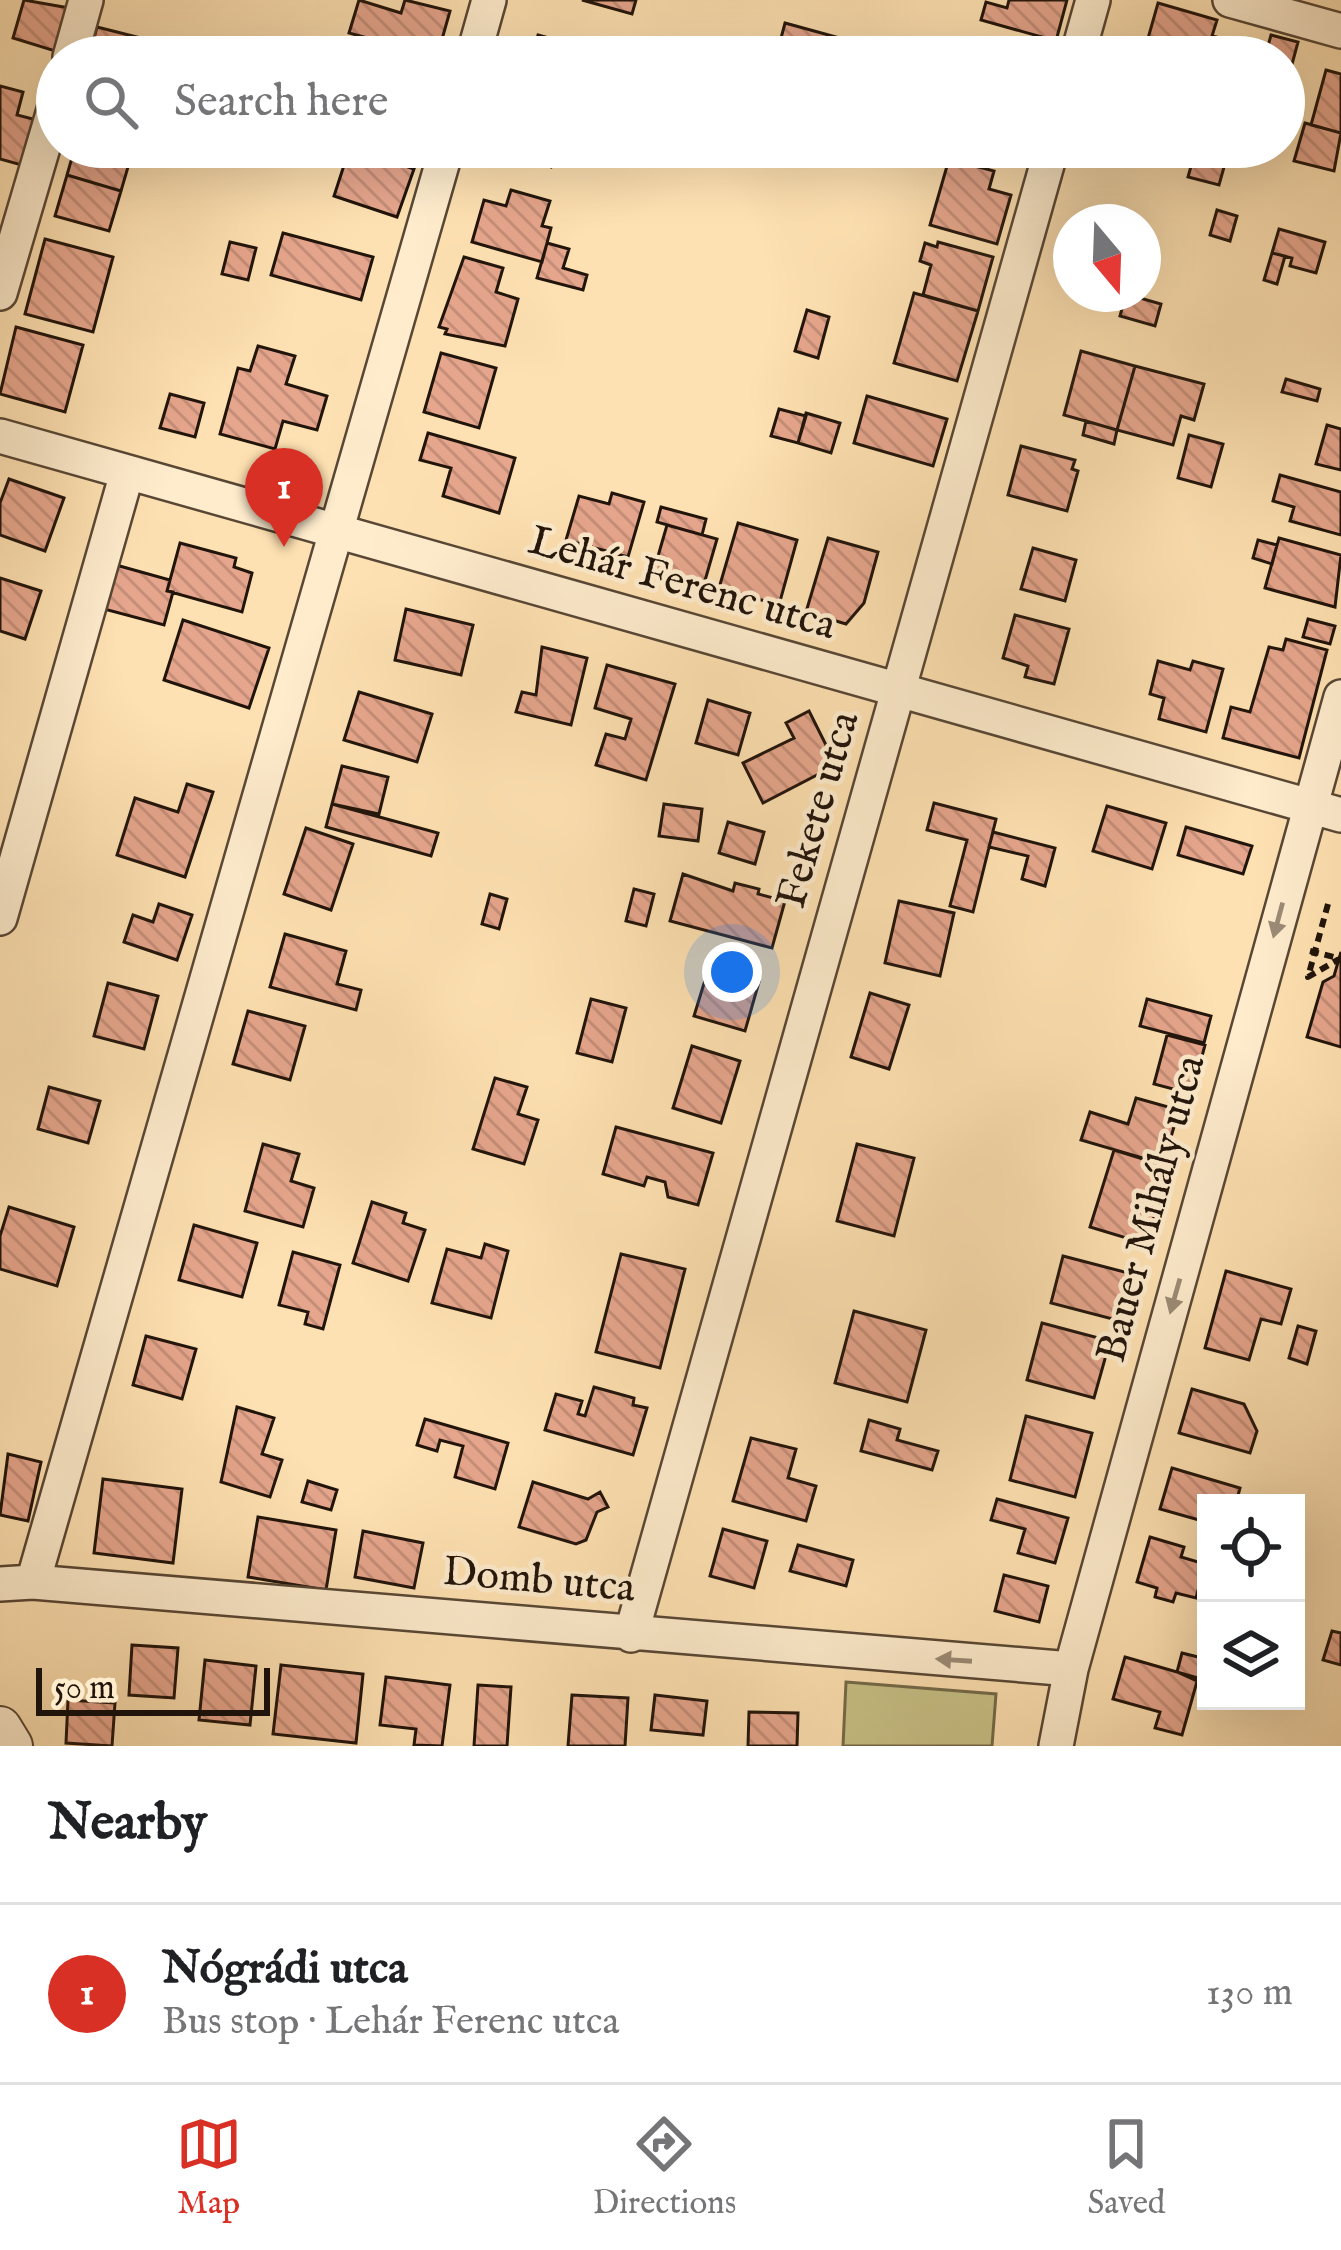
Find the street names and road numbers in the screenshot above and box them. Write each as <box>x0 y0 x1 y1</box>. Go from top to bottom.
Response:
street label: Lehár Ferenc utca <box>522 515 842 653</box>
street label: Fekete utca <box>766 705 873 915</box>
street label: Bauer Mihály utca <box>1086 1049 1219 1368</box>
street label: Domb utca <box>441 1546 638 1616</box>

